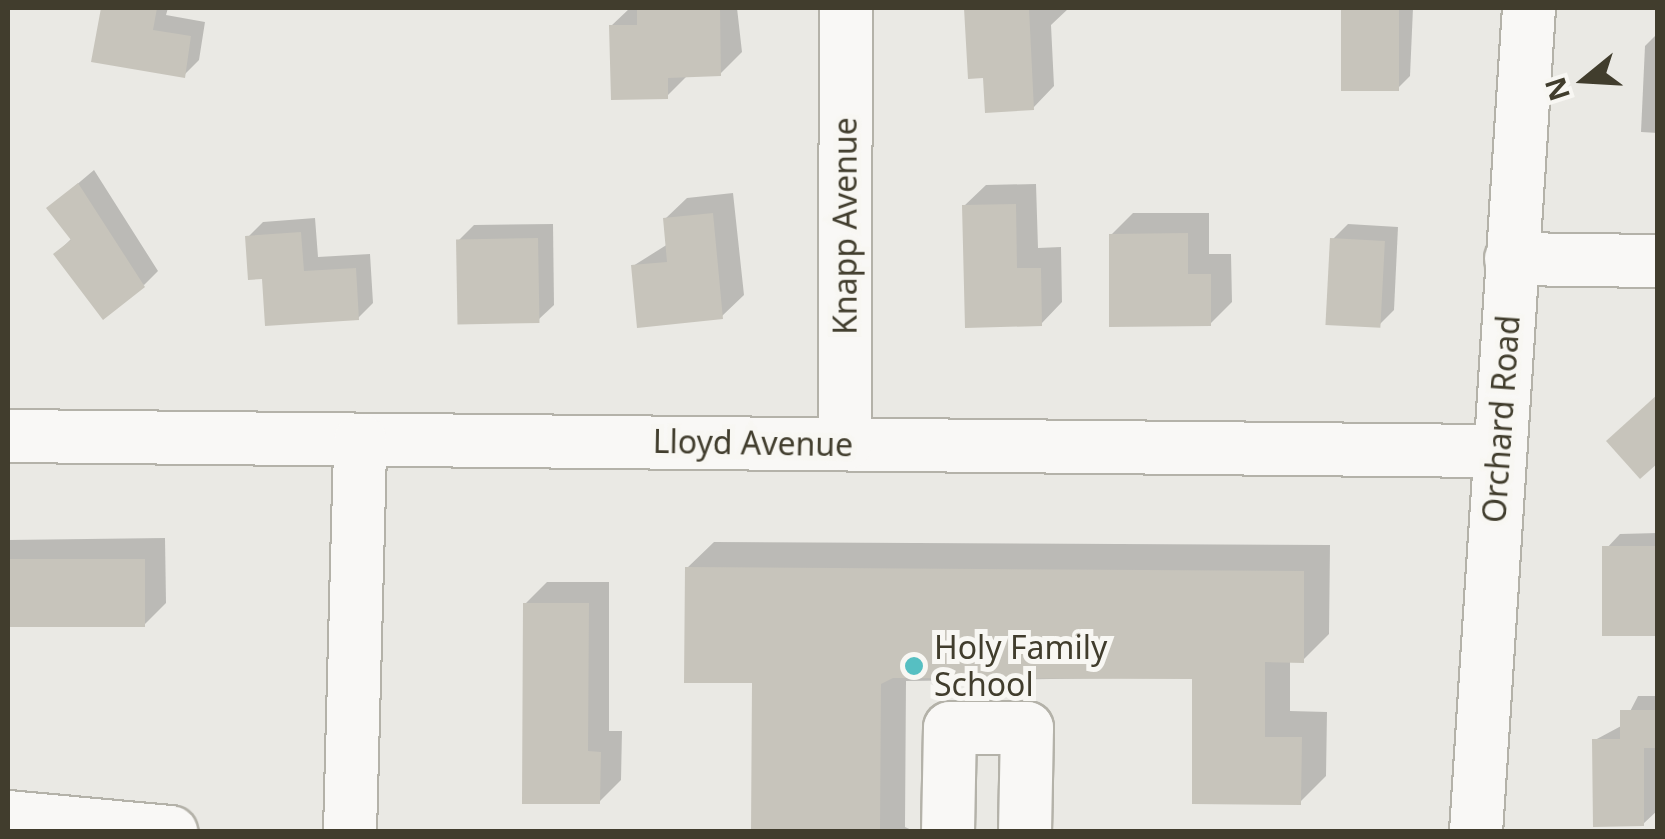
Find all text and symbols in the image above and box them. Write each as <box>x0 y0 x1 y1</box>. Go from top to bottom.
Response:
north arrow <box>1535 30 1635 130</box>
text: N <box>1535 73 1578 106</box>
street label: Knapp Avenue <box>826 117 864 335</box>
street label: Orchard Road <box>1475 314 1527 524</box>
street label: Lloyd Avenue <box>652 422 854 464</box>
place label: Holy Family School <box>934 629 1107 704</box>
marker: Holy Family School <box>903 655 925 677</box>

